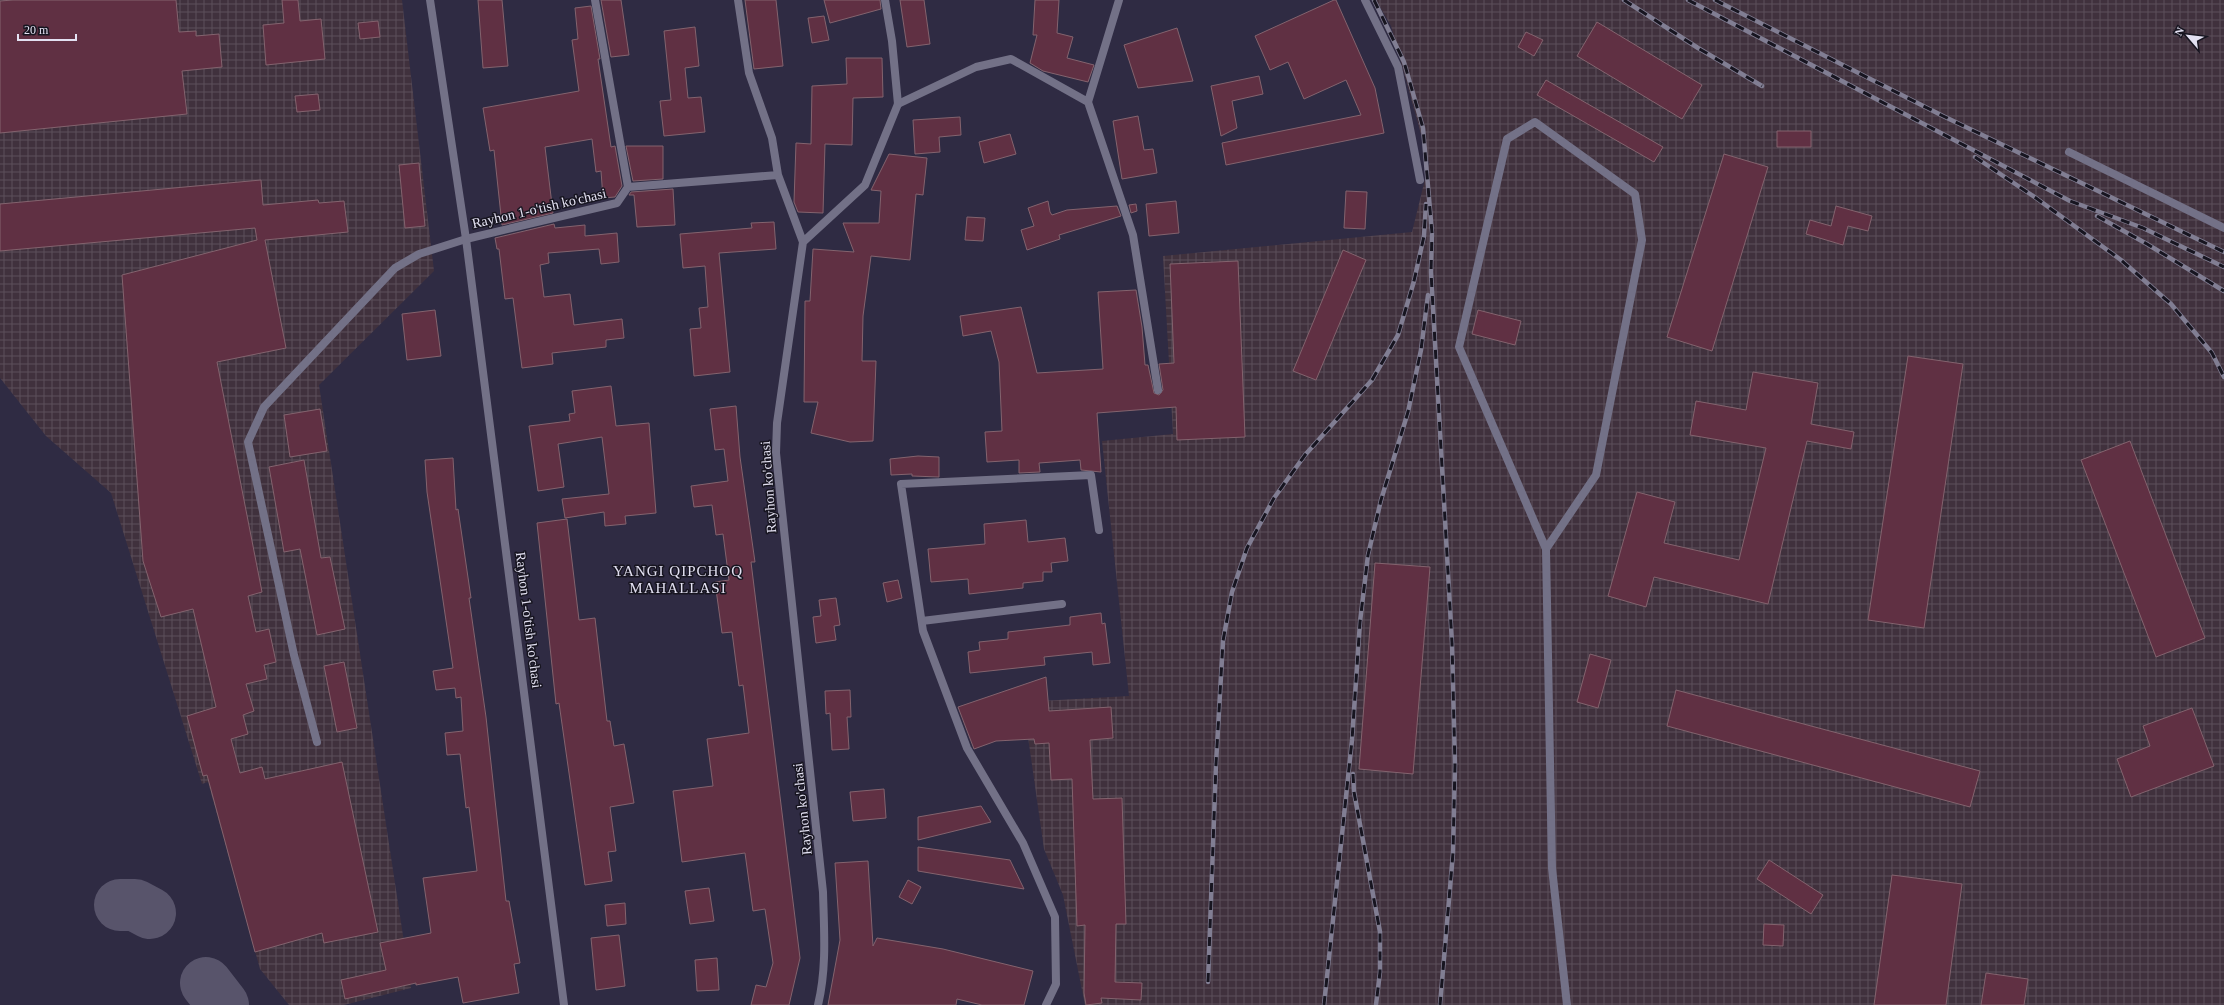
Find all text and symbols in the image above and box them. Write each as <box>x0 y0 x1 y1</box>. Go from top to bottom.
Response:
scale bar <box>18 16 76 42</box>
north arrow <box>2168 16 2208 56</box>
text: 20 m <box>24 23 49 37</box>
text: N <box>2172 25 2186 38</box>
street label: Rayhon 1-o'tish ko'chasi <box>471 186 608 231</box>
street label: Rayhon ko'chasi <box>758 440 779 534</box>
street label: Rayhon 1-o'tish ko'chasi <box>513 551 544 689</box>
district label: YANGI QIPCHOQ MAHALLASI <box>613 563 743 596</box>
street label: Rayhon ko'chasi <box>790 762 815 856</box>

